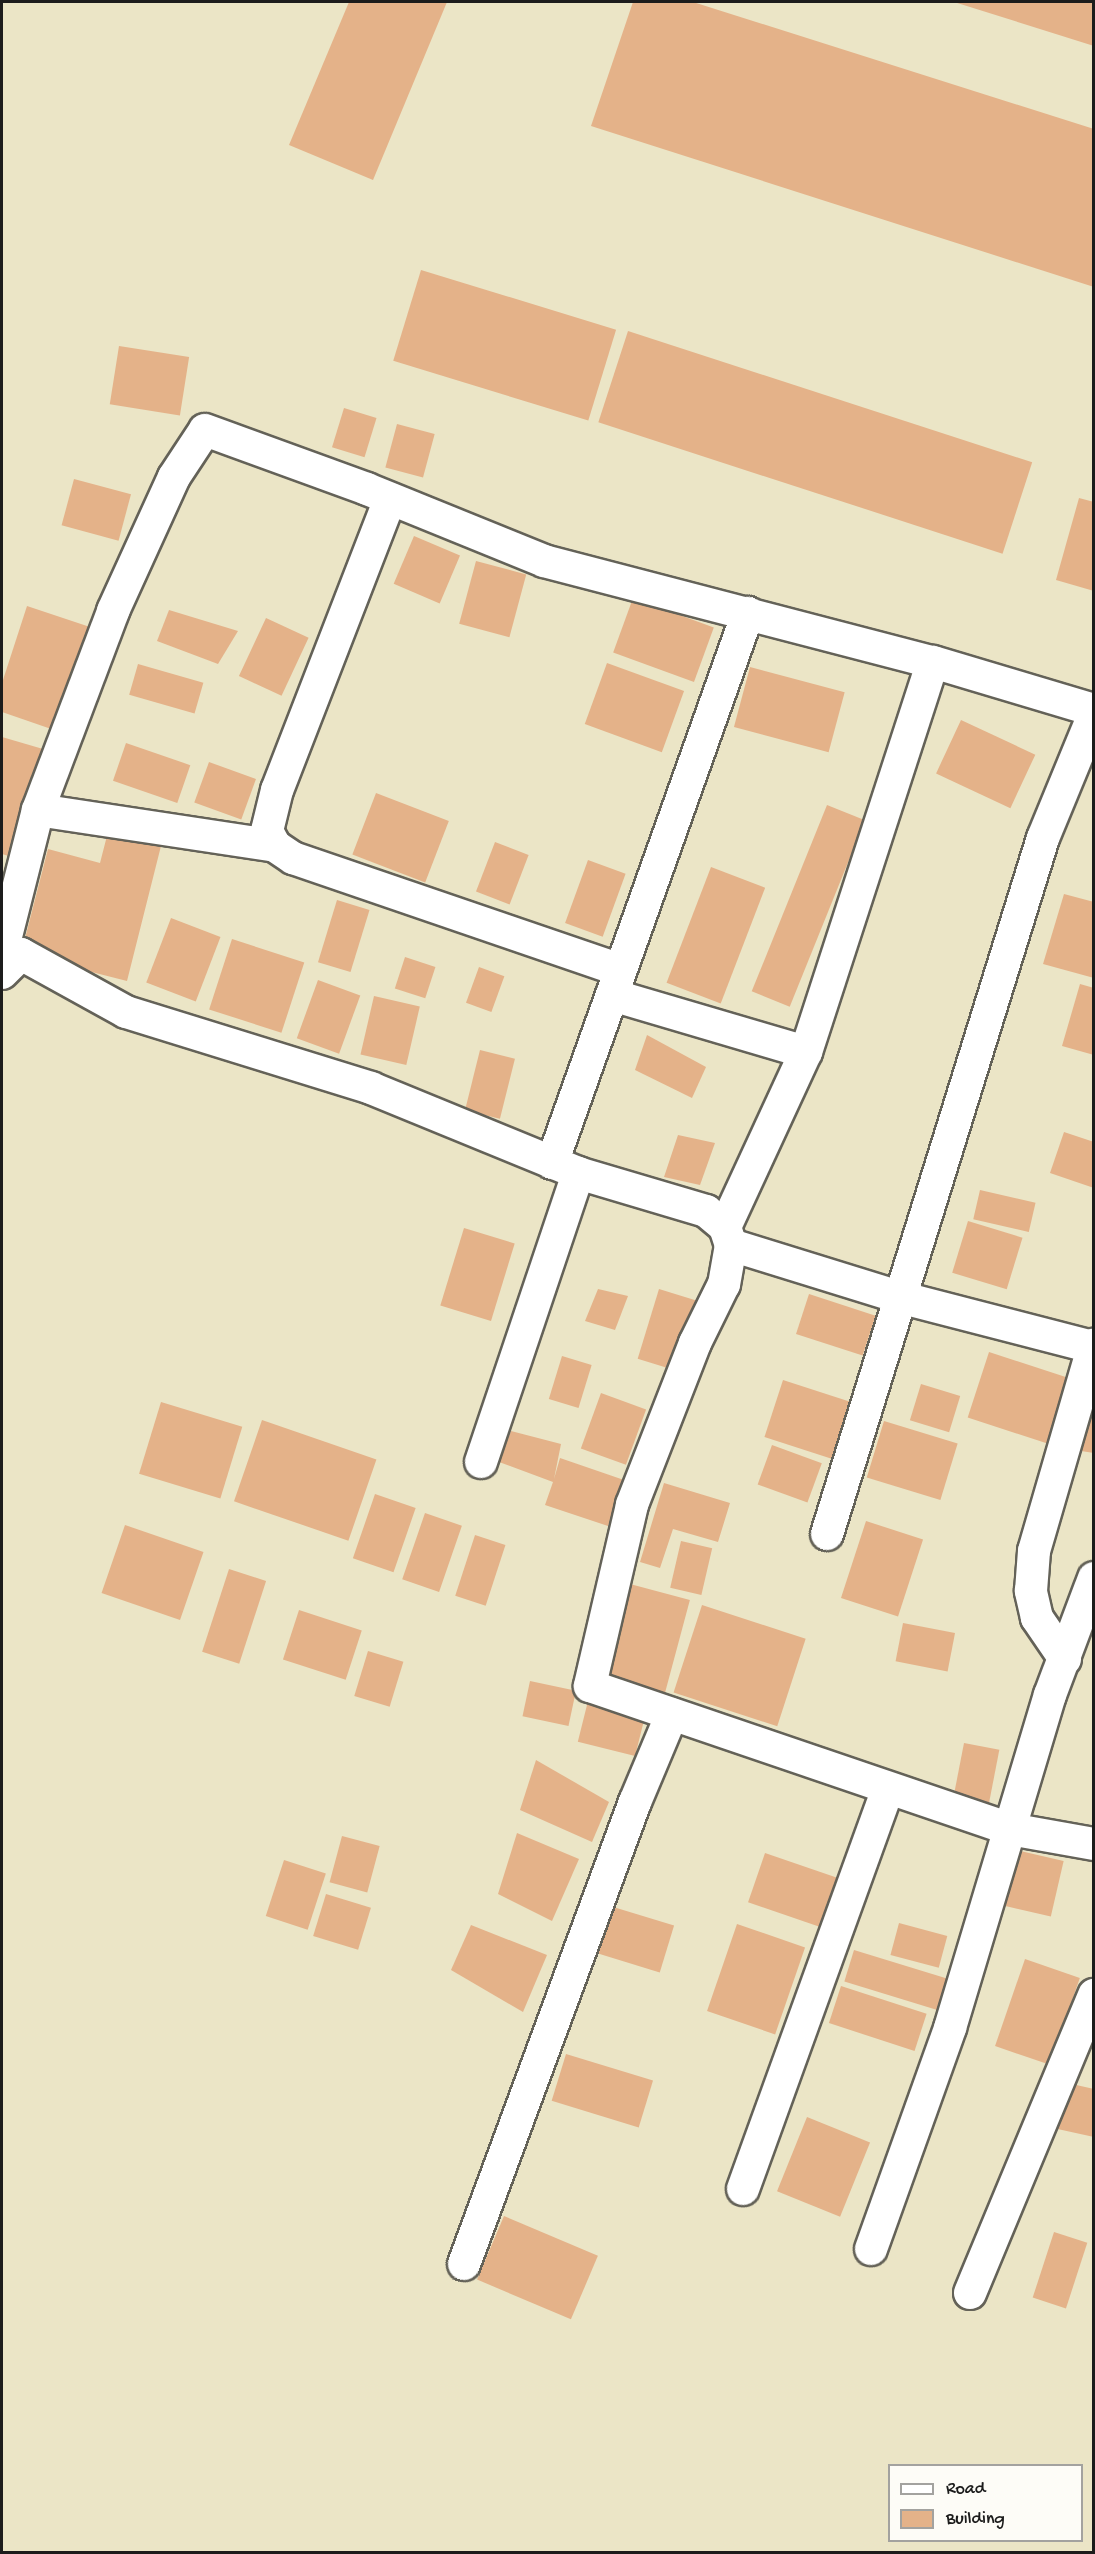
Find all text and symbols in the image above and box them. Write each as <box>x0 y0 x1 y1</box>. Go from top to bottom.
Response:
legend <box>888 2464 1083 2542</box>
text: Road <box>946 2479 985 2500</box>
text: Building <box>946 2509 1005 2530</box>

